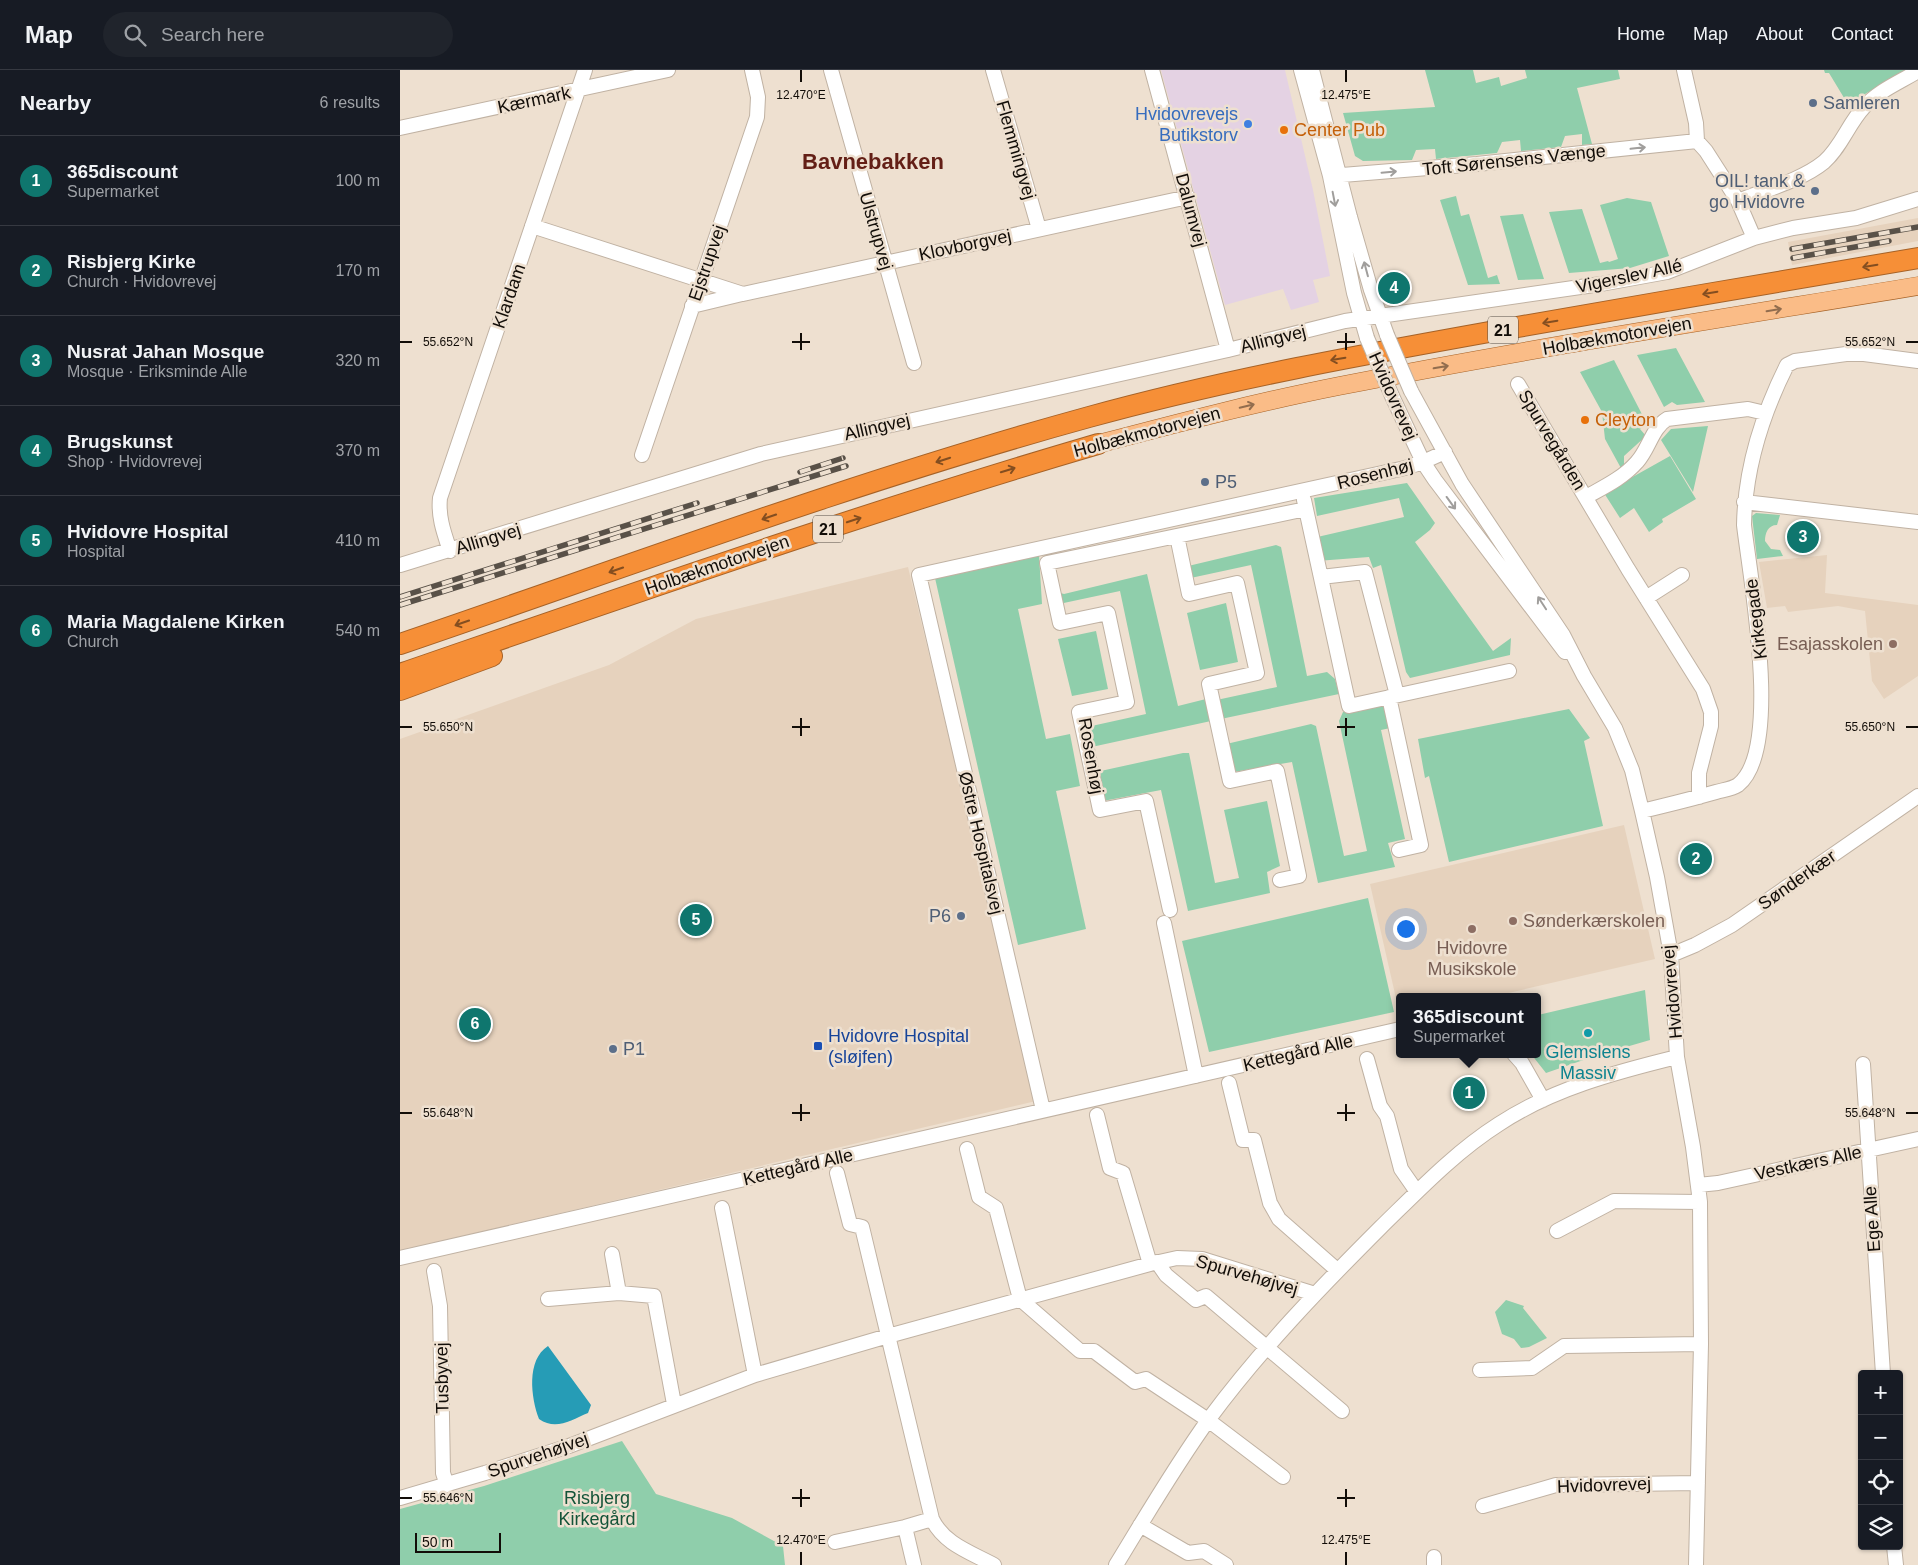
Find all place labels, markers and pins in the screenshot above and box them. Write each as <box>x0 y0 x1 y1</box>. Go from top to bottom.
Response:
place label: Samleren <box>1823 93 1900 113</box>
marker: Samleren <box>1807 97 1819 109</box>
place label: Hvidovrevejs Butikstorv <box>1135 104 1238 145</box>
marker: Hvidovrevejs Butikstorv <box>1242 118 1254 130</box>
place label: Center Pub <box>1294 120 1385 140</box>
marker: Center Pub <box>1278 124 1290 136</box>
place label: OIL! tank & go Hvidovre <box>1709 171 1805 212</box>
marker: OIL! tank & go Hvidovre <box>1809 185 1821 197</box>
pin: 4 <box>1378 269 1410 307</box>
place label: Cleyton <box>1595 410 1656 430</box>
marker: Cleyton <box>1579 414 1591 426</box>
place label: P5 <box>1215 472 1237 492</box>
marker: P5 <box>1199 476 1211 488</box>
pin: 3 <box>1787 518 1819 556</box>
place label: Esajasskolen <box>1777 634 1883 654</box>
marker: Esajasskolen <box>1887 638 1899 650</box>
pin: 2 <box>1680 840 1712 878</box>
pin: 5 <box>680 901 712 939</box>
place label: P6 <box>929 906 951 926</box>
marker: P6 <box>955 910 967 922</box>
place label: Sønderkærskolen <box>1523 911 1665 931</box>
marker: Sønderkærskolen <box>1507 915 1519 927</box>
marker: Hvidovre Musikskole <box>1466 923 1478 935</box>
place label: Hvidovre Musikskole <box>1427 938 1517 979</box>
pin: 6 <box>459 1005 491 1043</box>
place label: Hvidovre Hospital (sløjfen) <box>828 1026 969 1067</box>
marker: Glemslens Massiv <box>1582 1027 1594 1039</box>
place label: P1 <box>623 1039 645 1059</box>
marker: Hvidovre Hospital (sløjfen) <box>812 1040 824 1052</box>
place label: Glemslens Massiv <box>1545 1042 1631 1083</box>
marker: P1 <box>607 1043 619 1055</box>
pin: 1 <box>1453 1074 1485 1112</box>

